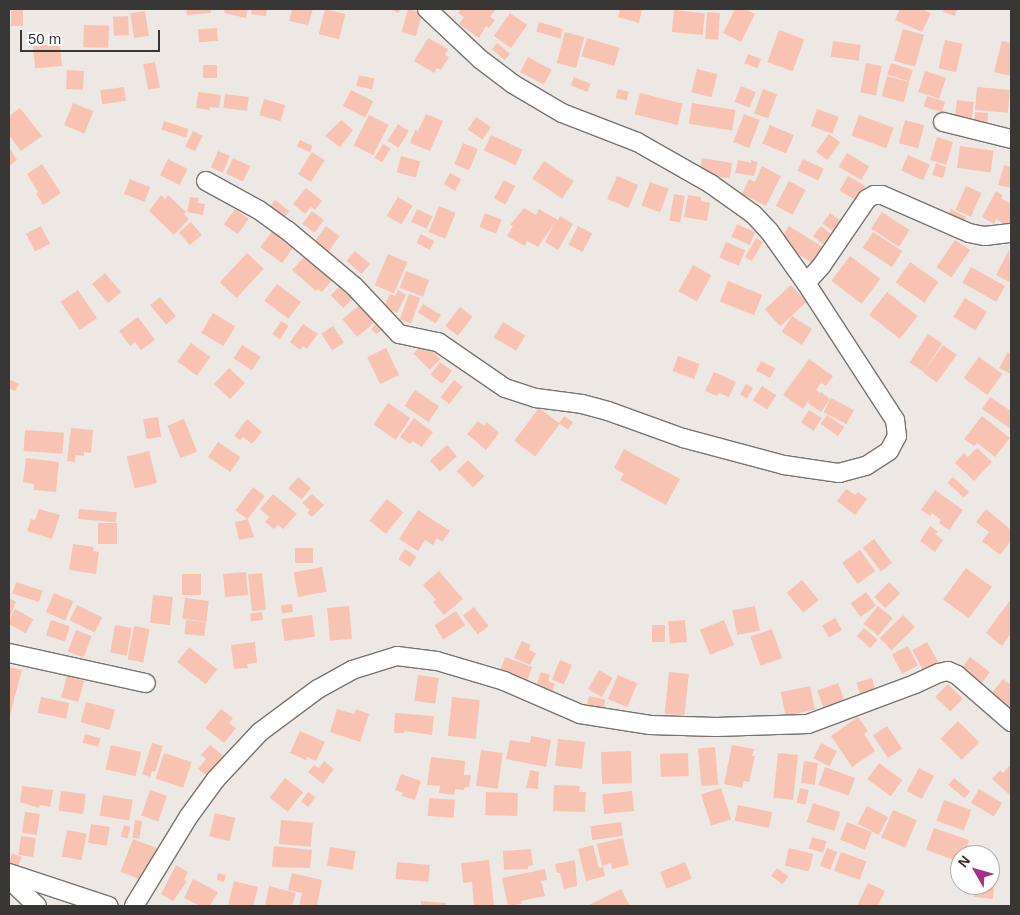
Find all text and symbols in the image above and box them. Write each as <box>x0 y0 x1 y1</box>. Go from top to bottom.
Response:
scale bar <box>22 20 162 52</box>
text: 50 m <box>28 30 61 47</box>
north arrow <box>950 845 1000 895</box>
text: N <box>955 852 973 870</box>

